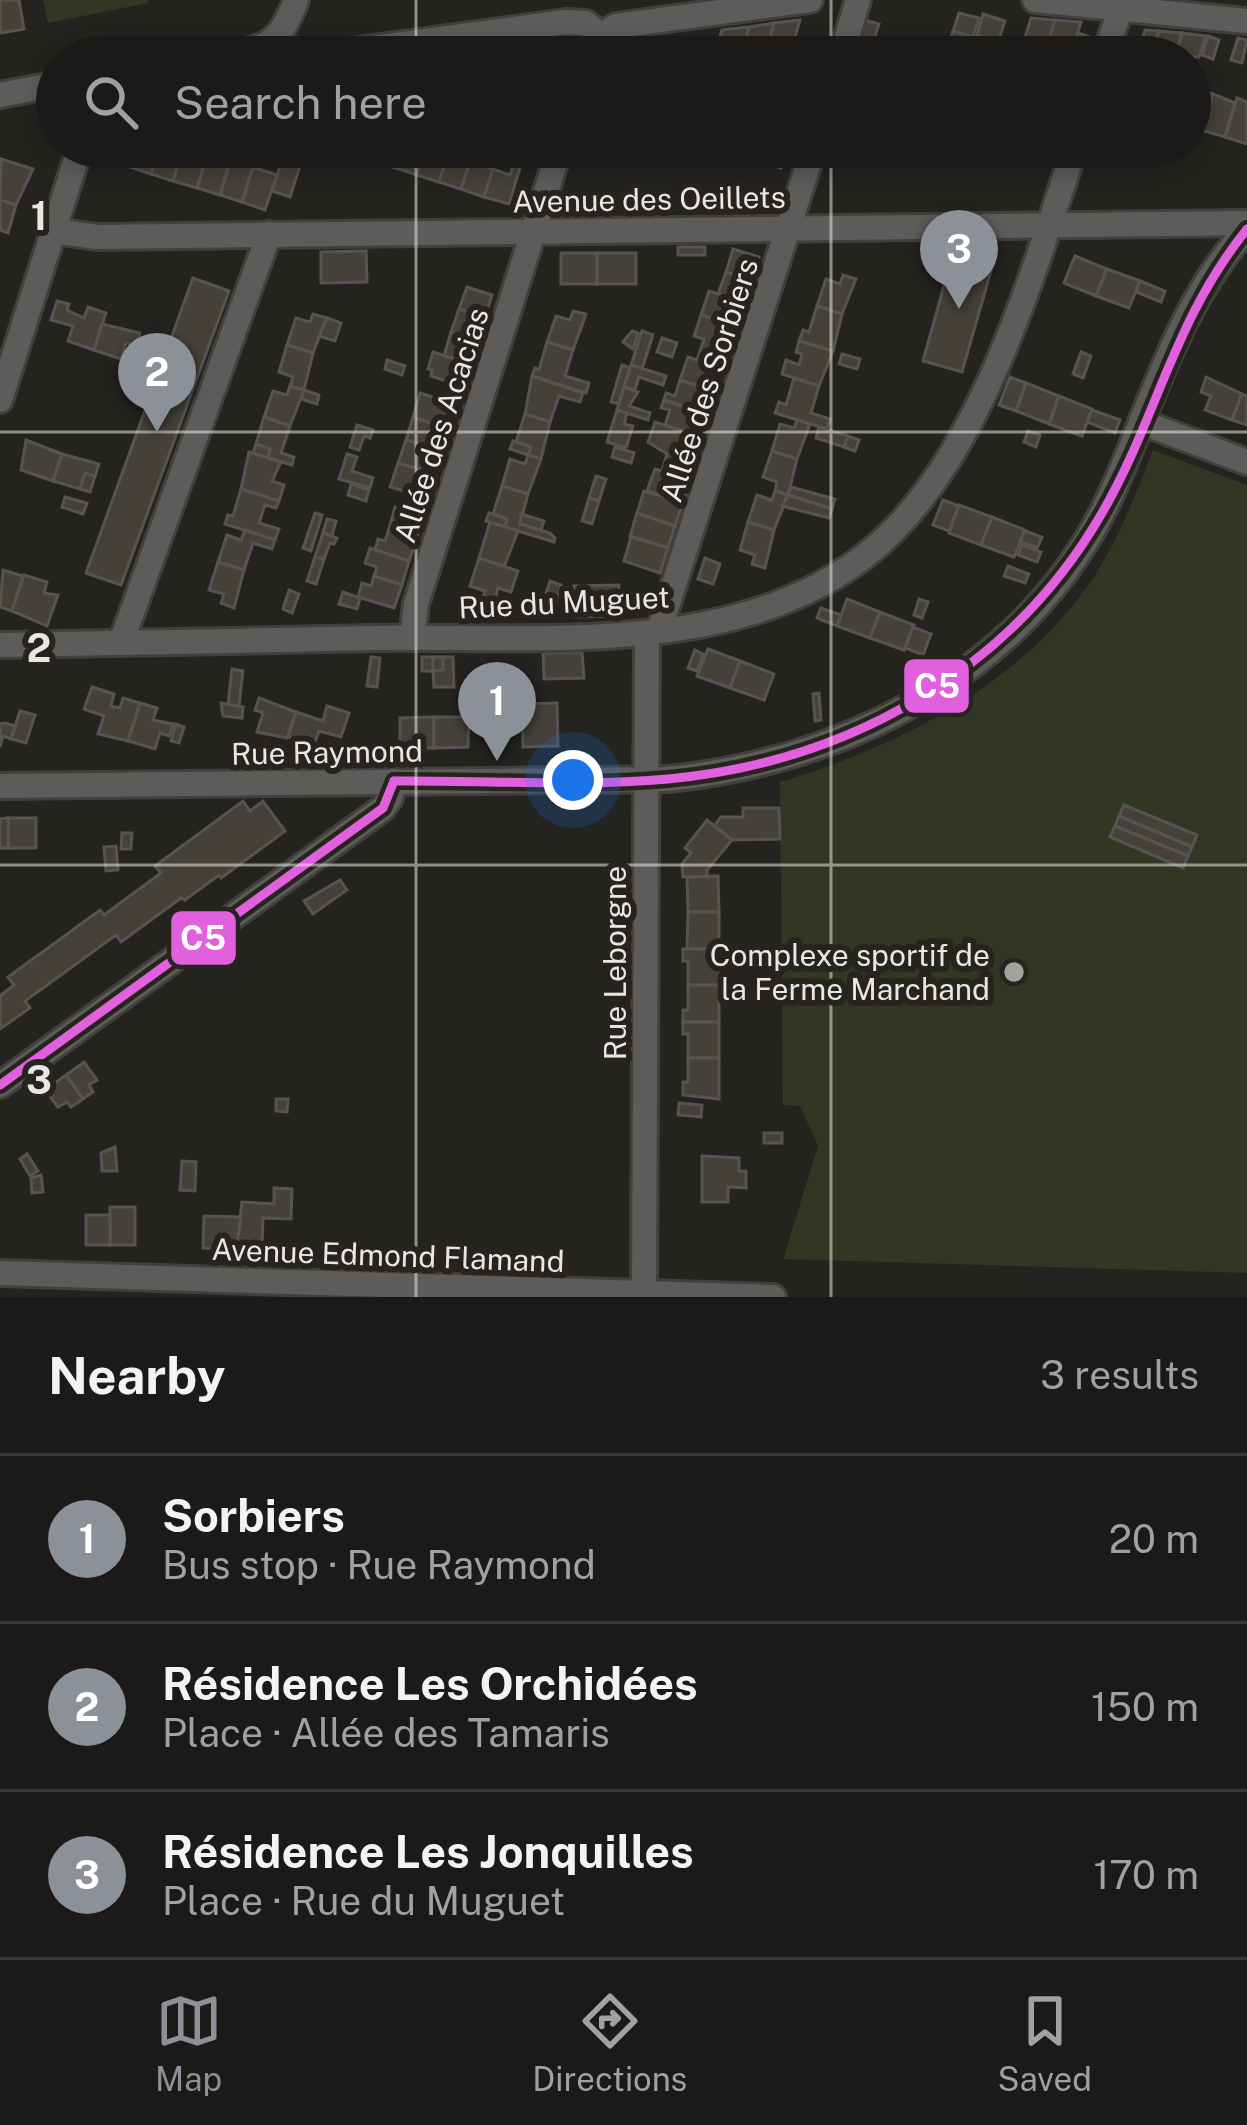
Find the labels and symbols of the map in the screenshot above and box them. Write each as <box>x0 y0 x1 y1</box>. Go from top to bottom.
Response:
street label: Avenue des Oeillets <box>512 179 786 219</box>
text: 1 <box>31 193 47 239</box>
pin: 3 <box>920 210 998 309</box>
street label: Allée des Sorbiers <box>653 254 765 506</box>
street label: Allée des Acacias <box>386 303 496 547</box>
pin: 2 <box>118 333 196 432</box>
street label: Rue du Muguet <box>458 578 670 626</box>
text: 2 <box>27 625 51 671</box>
line badge: C5 <box>902 657 971 715</box>
pin: 1 <box>458 662 536 761</box>
text: C5 <box>914 667 960 705</box>
street label: Rue Raymond <box>231 732 423 772</box>
your location <box>543 750 603 810</box>
street label: Rue Leborgne <box>597 866 633 1060</box>
line badge: C5 <box>169 909 238 967</box>
text: C5 <box>180 919 226 957</box>
place label: Complexe sportif de la Ferme Marchand <box>710 937 990 1007</box>
marker: Complexe sportif de la Ferme Marchand <box>1001 959 1027 985</box>
text: 3 <box>26 1057 52 1103</box>
street label: Avenue Edmond Flamand <box>211 1231 565 1279</box>

